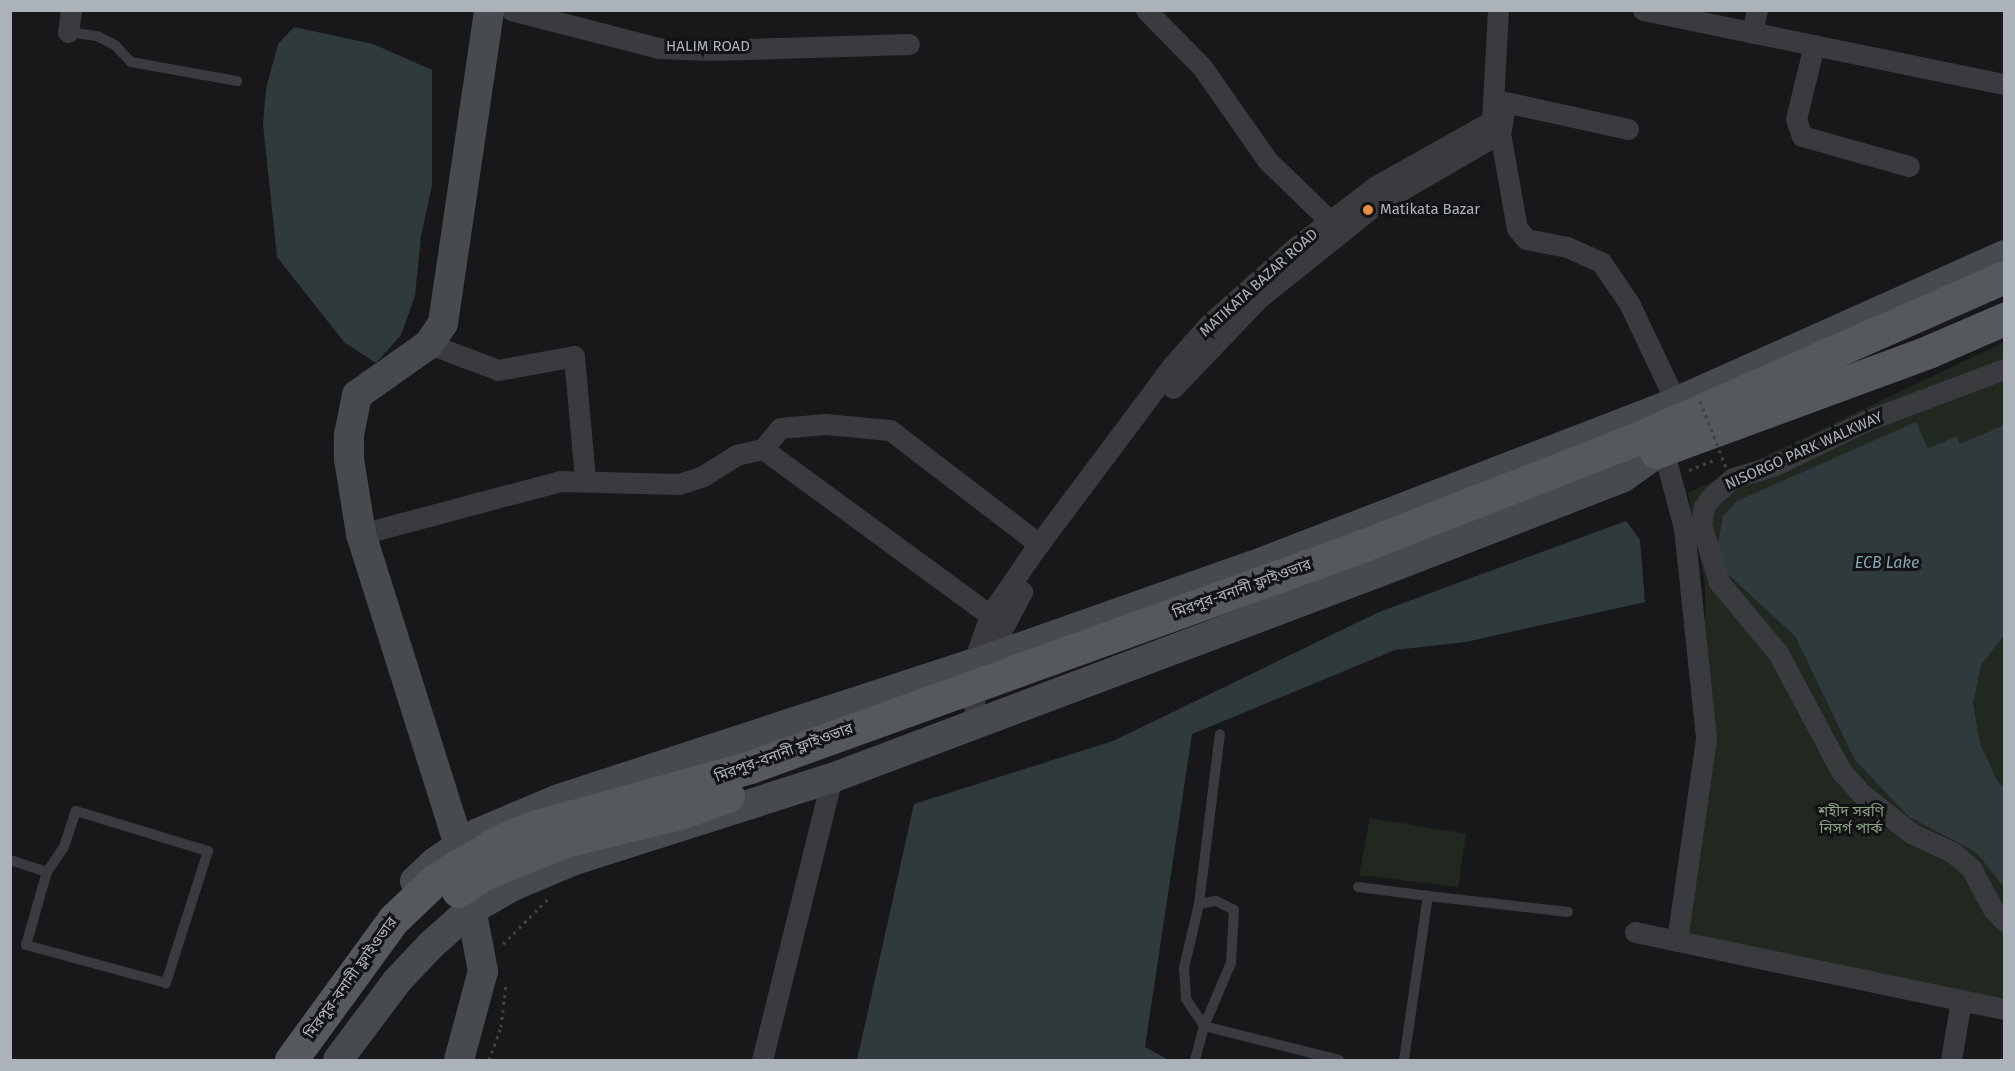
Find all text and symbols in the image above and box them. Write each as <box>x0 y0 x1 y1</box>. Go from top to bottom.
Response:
street label: HALIM ROAD <box>666 38 750 56</box>
place label: Matikata Bazar <box>1380 201 1480 219</box>
marker: Matikata Bazar <box>1361 203 1375 217</box>
street label: MATIKATA BAZAR ROAD <box>1196 225 1322 341</box>
street label: NISORGO PARK WALKWAY <box>1723 408 1885 494</box>
water label: ECB Lake <box>1855 553 1919 573</box>
street label: মিরপুর-বনানী ফ্লাইওভার <box>1170 556 1314 622</box>
street label: মিরপুর-বনানী ফ্লাইওভার <box>712 720 856 786</box>
park label: শহীদ সরণি নিসর্গ পার্ক <box>1818 802 1884 837</box>
street label: মিরপুর-বনানী ফ্লাইওভার <box>301 914 401 1042</box>

